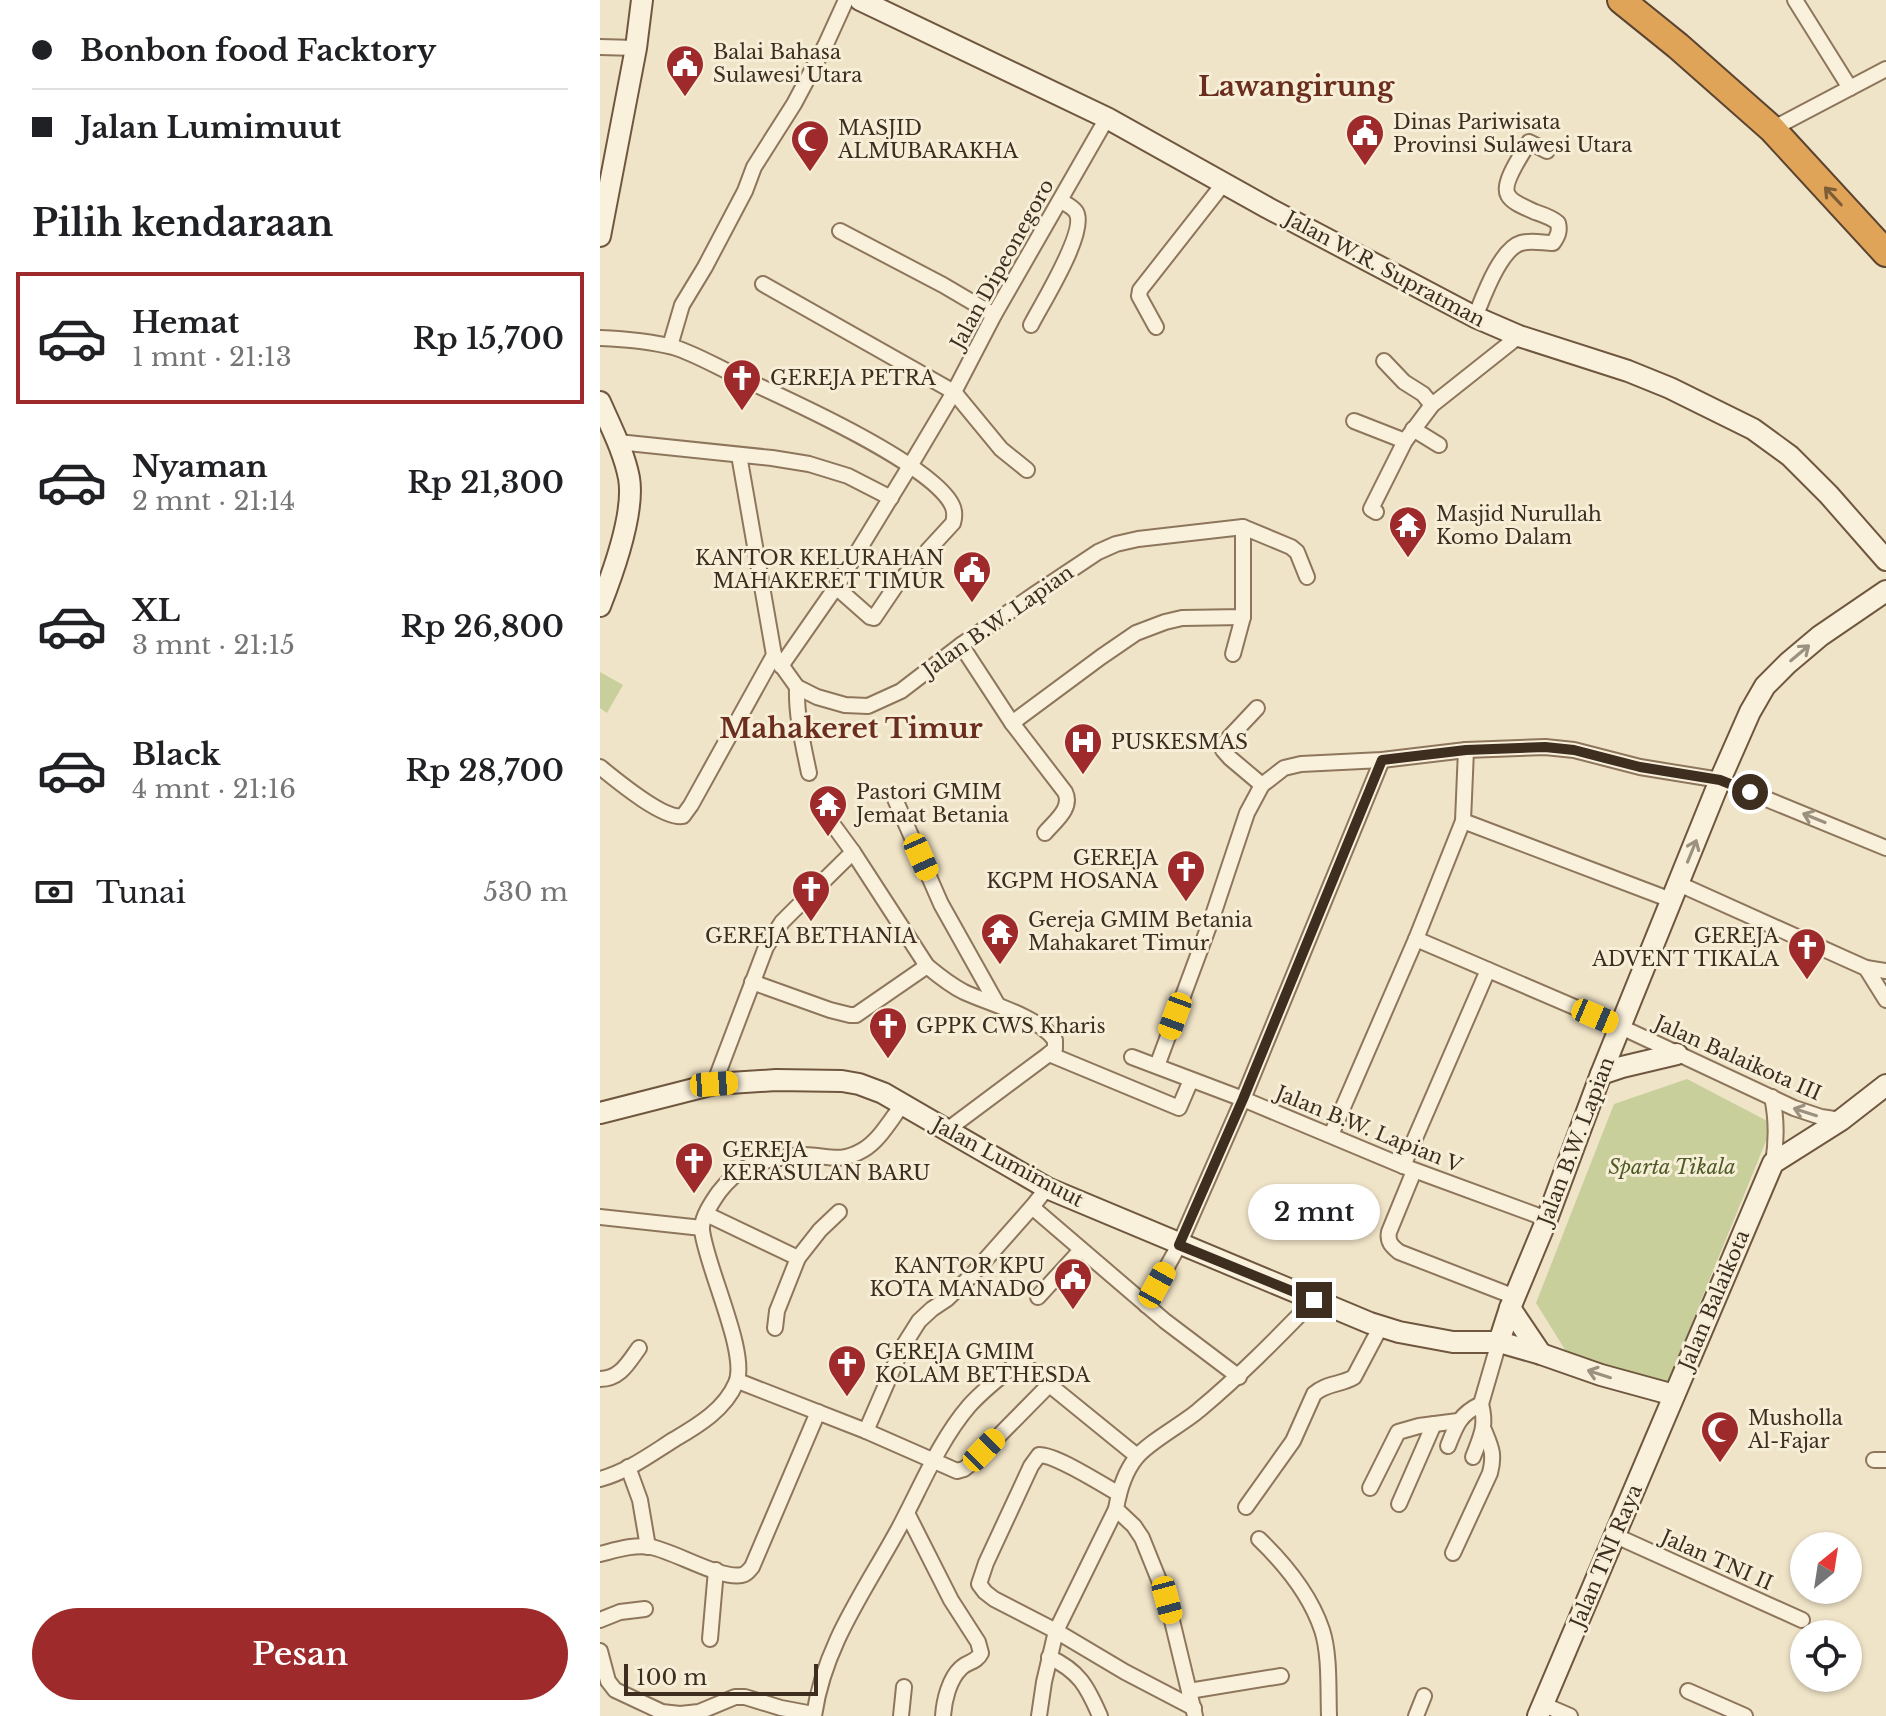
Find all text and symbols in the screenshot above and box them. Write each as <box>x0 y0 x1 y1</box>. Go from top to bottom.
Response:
text: Bonbon food Facktory <box>80 32 436 69</box>
place label: Balai Bahasa Sulawesi Utara <box>713 40 863 87</box>
public building icon: Balai Bahasa Sulawesi Utara <box>664 43 706 98</box>
district label: Lawangirung <box>1198 69 1395 104</box>
text: Jalan Lumimuut <box>80 109 341 146</box>
place label: Dinas Pariwisata Provinsi Sulawesi Utara <box>1393 110 1633 157</box>
public building icon: Dinas Pariwisata Provinsi Sulawesi Utara <box>1344 112 1386 167</box>
place label: MASJID ALMUBARAKHA <box>837 116 1019 163</box>
mosque icon: MASJID ALMUBARAKHA <box>789 118 831 173</box>
street label: Jalan Dipeonegoro <box>944 175 1059 356</box>
one-way arrow <box>1824 186 1843 206</box>
text: Pilih kendaraan <box>32 201 333 246</box>
street label: Jalan W.R. Supratman <box>1278 205 1489 332</box>
icon: car <box>36 302 108 374</box>
text: Hemat <box>132 304 239 341</box>
text: Rp 15,700 <box>413 320 564 357</box>
text: 1 mnt · 21:13 <box>132 341 292 373</box>
church icon: GEREJA PETRA <box>721 357 763 412</box>
place label: GEREJA PETRA <box>770 366 936 390</box>
icon: car <box>36 446 108 518</box>
text: Nyaman <box>132 448 268 485</box>
text: Rp 21,300 <box>407 464 564 501</box>
text: 2 mnt · 21:14 <box>132 485 295 517</box>
place label: Masjid Nurullah Komo Dalam <box>1436 502 1602 549</box>
temple icon: Masjid Nurullah Komo Dalam <box>1387 504 1429 559</box>
place label: KANTOR KELURAHAN MAHAKERET TIMUR <box>695 546 945 593</box>
public building icon: KANTOR KELURAHAN MAHAKERET TIMUR <box>951 549 993 604</box>
street label: Jalan B.W. Lapian <box>916 560 1078 684</box>
icon: car <box>36 590 108 662</box>
text: XL <box>132 592 180 629</box>
text: Rp 26,800 <box>401 608 564 645</box>
text: 3 mnt · 21:15 <box>132 629 295 661</box>
one-way arrow <box>1789 644 1809 662</box>
district label: Mahakeret Timur <box>719 711 983 746</box>
hospital icon: PUSKESMAS <box>1062 721 1104 776</box>
place label: PUSKESMAS <box>1111 730 1248 754</box>
icon: car <box>36 734 108 806</box>
text: Black <box>132 736 220 773</box>
text: Rp 28,700 <box>405 752 564 789</box>
text: 4 mnt · 21:16 <box>132 773 296 805</box>
route start <box>1732 774 1768 810</box>
place label: Pastori GMIM Jemaat Betania <box>853 780 1010 827</box>
temple icon: Pastori GMIM Jemaat Betania <box>807 783 849 838</box>
one-way arrow <box>1802 810 1827 824</box>
car <box>900 830 942 884</box>
one-way arrow <box>1686 839 1700 864</box>
place label: GEREJA KGPM HOSANA <box>986 846 1159 893</box>
church icon: GEREJA KGPM HOSANA <box>1165 848 1207 903</box>
church icon: GEREJA BETHANIA <box>790 868 832 923</box>
icon: cash <box>32 870 76 914</box>
text: Tunai <box>96 874 186 911</box>
text: 530 m <box>483 876 568 908</box>
place label: Gereja GMIM Betania Mahakaret Timur <box>1028 908 1253 955</box>
temple icon: Gereja GMIM Betania Mahakaret Timur <box>979 911 1021 966</box>
place label: GEREJA BETHANIA <box>705 924 917 948</box>
place label: GEREJA ADVENT TIKALA <box>1591 924 1780 971</box>
church icon: GEREJA ADVENT TIKALA <box>1786 926 1828 981</box>
car <box>1156 989 1194 1043</box>
car <box>1568 996 1622 1036</box>
church icon: GPPK CWS Kharis <box>867 1005 909 1060</box>
street label: Jalan Balaikota III <box>1648 1009 1825 1106</box>
place label: GPPK CWS Kharis <box>916 1014 1105 1038</box>
street label: Jalan B.W. Lapian <box>1532 1053 1619 1231</box>
car <box>689 1070 739 1098</box>
street label: Jalan B.W. Lapian V <box>1269 1079 1466 1178</box>
one-way arrow <box>1793 1103 1818 1118</box>
street label: Jalan Lumimuut <box>926 1111 1088 1212</box>
place label: GEREJA KERASULAN BARU <box>722 1138 930 1185</box>
church icon: GEREJA KERASULAN BARU <box>673 1140 715 1195</box>
park label: Sparta Tikala <box>1608 1155 1736 1179</box>
callout: 2 mnt <box>1248 1184 1380 1240</box>
text: 2 mnt <box>1274 1196 1354 1228</box>
street label: Jalan Balaikota <box>1673 1226 1755 1376</box>
place label: KANTOR KPU KOTA MANADO <box>870 1254 1045 1301</box>
public building icon: KANTOR KPU KOTA MANADO <box>1052 1256 1094 1311</box>
car <box>1135 1258 1179 1312</box>
route end <box>1296 1282 1332 1318</box>
place label: GEREJA GMIM KOLAM BETHESDA <box>875 1340 1091 1387</box>
church icon: GEREJA GMIM KOLAM BETHESDA <box>826 1343 868 1398</box>
one-way arrow <box>1586 1366 1612 1381</box>
place label: Musholla Al-Fajar <box>1747 1406 1844 1453</box>
mosque icon: Musholla Al-Fajar <box>1699 1409 1741 1464</box>
car <box>959 1424 1009 1476</box>
street label: Jalan TNI Raya <box>1564 1480 1647 1634</box>
street label: Jalan TNI II <box>1655 1524 1776 1595</box>
north arrow <box>1790 1532 1862 1604</box>
map controls <box>1790 1532 1862 1692</box>
car <box>1149 1574 1185 1626</box>
button: Pesan <box>32 1608 568 1700</box>
button: locate <box>1790 1620 1862 1692</box>
scale bar <box>624 1660 818 1696</box>
text: 100 m <box>636 1664 707 1691</box>

